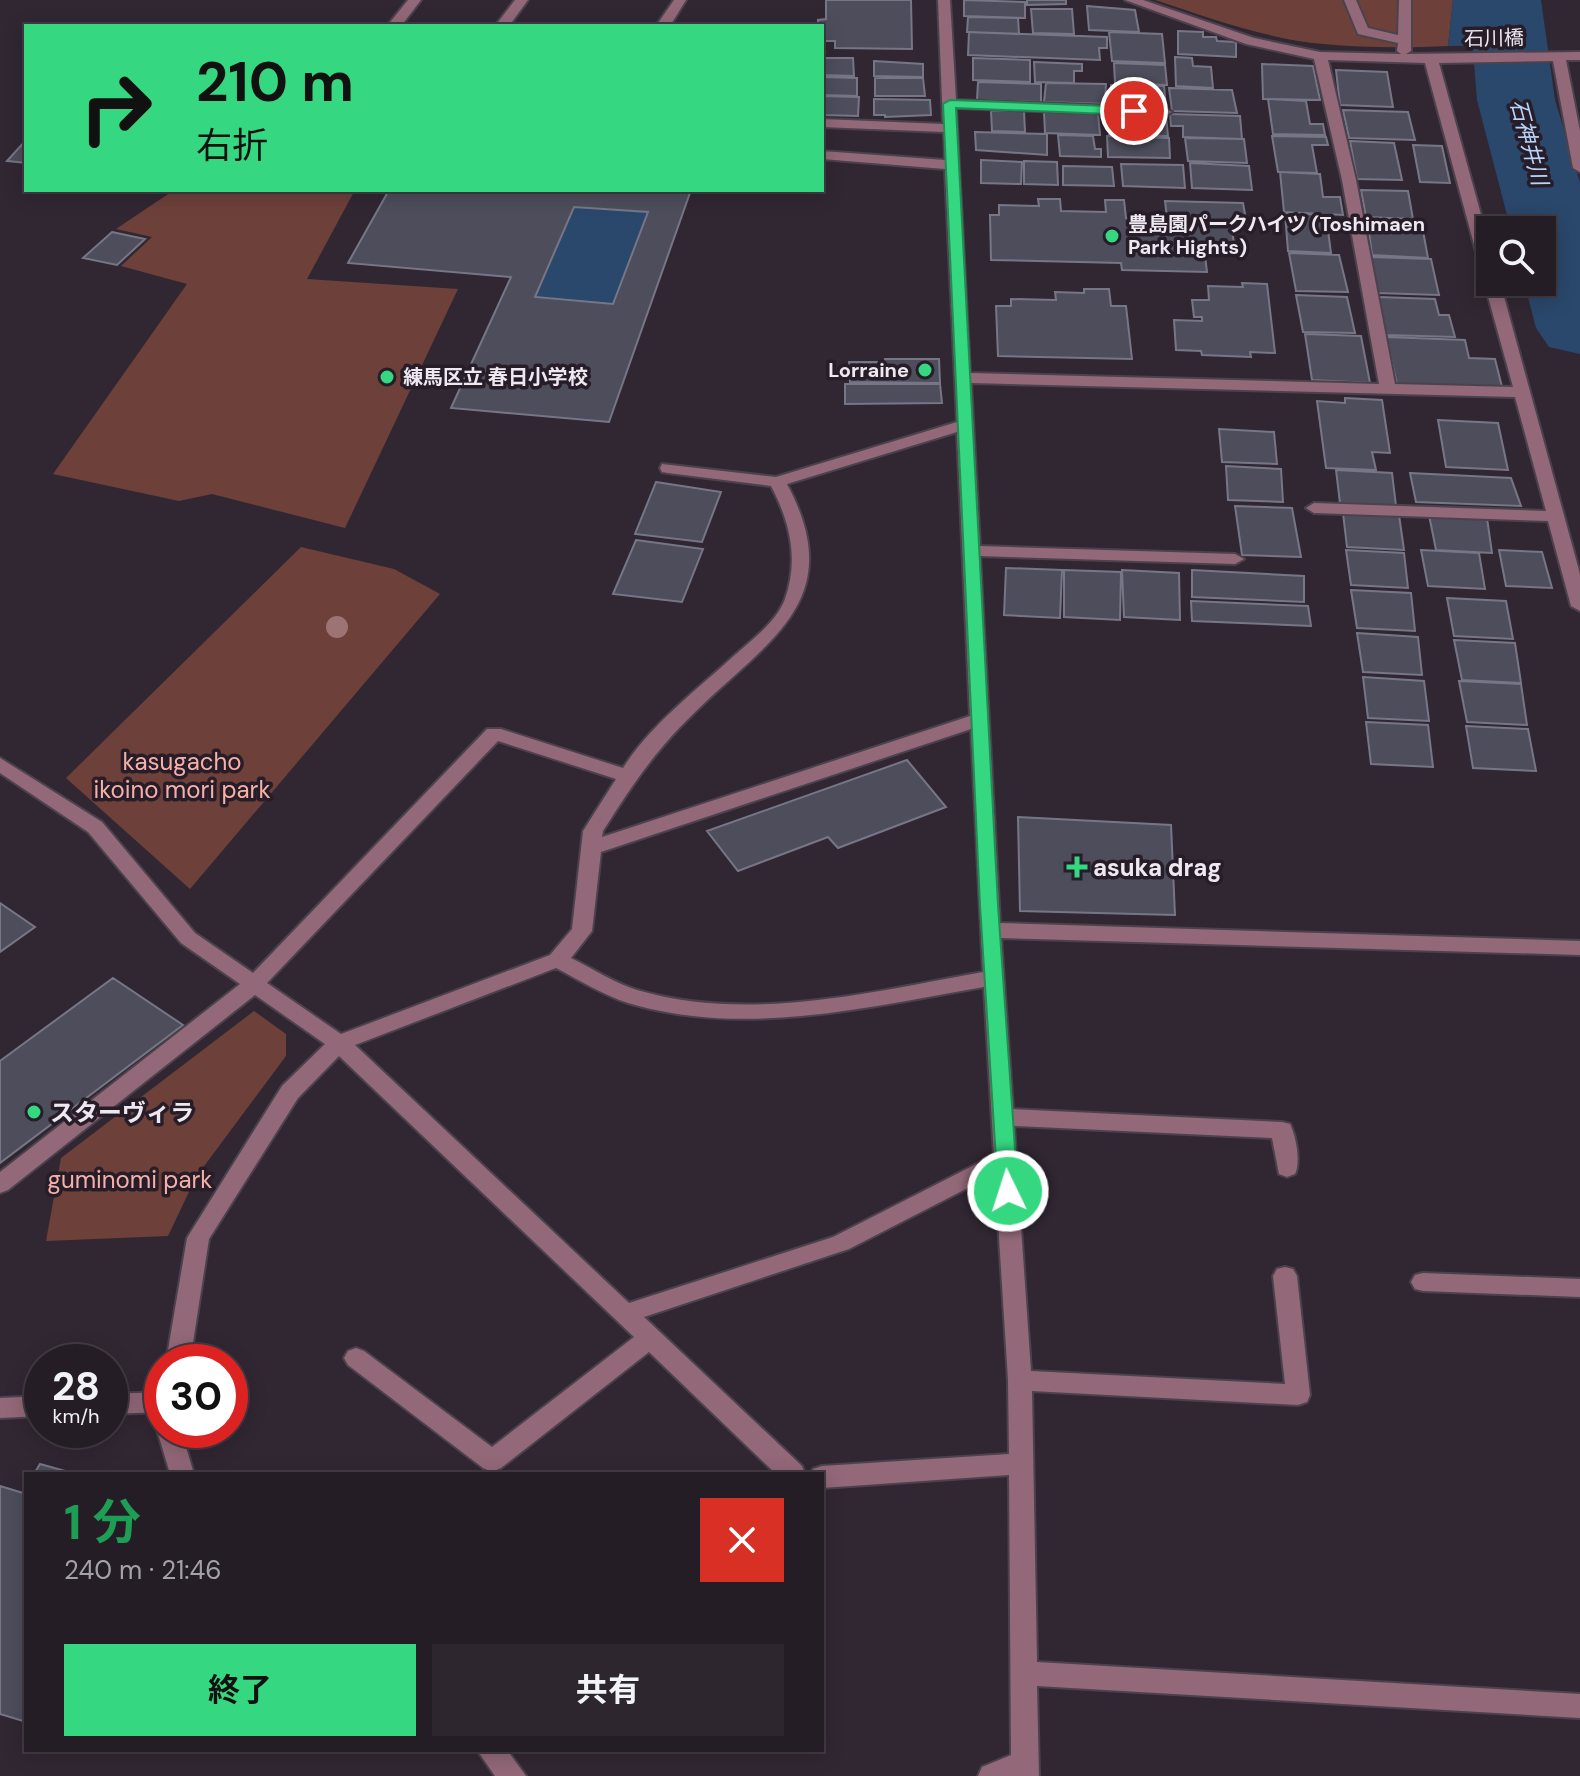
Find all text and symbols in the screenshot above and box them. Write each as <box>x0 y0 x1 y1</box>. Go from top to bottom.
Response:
street label: 石川橋 <box>1464 24 1524 52</box>
text: 210 m <box>196 45 354 118</box>
icon: right <box>64 56 168 160</box>
pin <box>1100 77 1168 145</box>
icon: arrive <box>1112 89 1156 133</box>
water label: 石神井川 <box>1504 96 1555 190</box>
text: 右折 <box>196 122 268 169</box>
place label: 豊島園パークハイツ (Toshimaen Park Hights) <box>1128 211 1425 260</box>
map controls <box>1476 216 1556 296</box>
button: search <box>1476 216 1556 296</box>
marker: 豊島園パークハイツ (Toshimaen Park Hights) <box>1103 227 1121 245</box>
place label: Lorraine <box>828 357 909 383</box>
marker: Lorraine <box>916 361 934 379</box>
place label: 練馬区立 春日小学校 <box>403 364 588 390</box>
marker: 練馬区立 春日小学校 <box>378 368 396 386</box>
park label: kasugacho ikoino mori park <box>93 746 271 805</box>
place label: asuka drag <box>1093 852 1222 883</box>
marker: asuka drag <box>1068 858 1086 876</box>
place label: スターヴィラ <box>50 1097 194 1128</box>
marker: スターヴィラ <box>25 1103 43 1121</box>
position arrow <box>966 1149 1050 1233</box>
park label: guminomi park <box>48 1164 212 1195</box>
speed limit sign: 30 <box>144 1344 248 1448</box>
text: 28 <box>52 1360 100 1412</box>
text: km/h <box>52 1403 100 1429</box>
text: 1 分 <box>64 1491 141 1554</box>
button: close <box>700 1498 784 1582</box>
text: 240 m · 21:46 <box>64 1553 222 1587</box>
button: 終了 <box>64 1644 416 1736</box>
button: 共有 <box>432 1644 784 1736</box>

